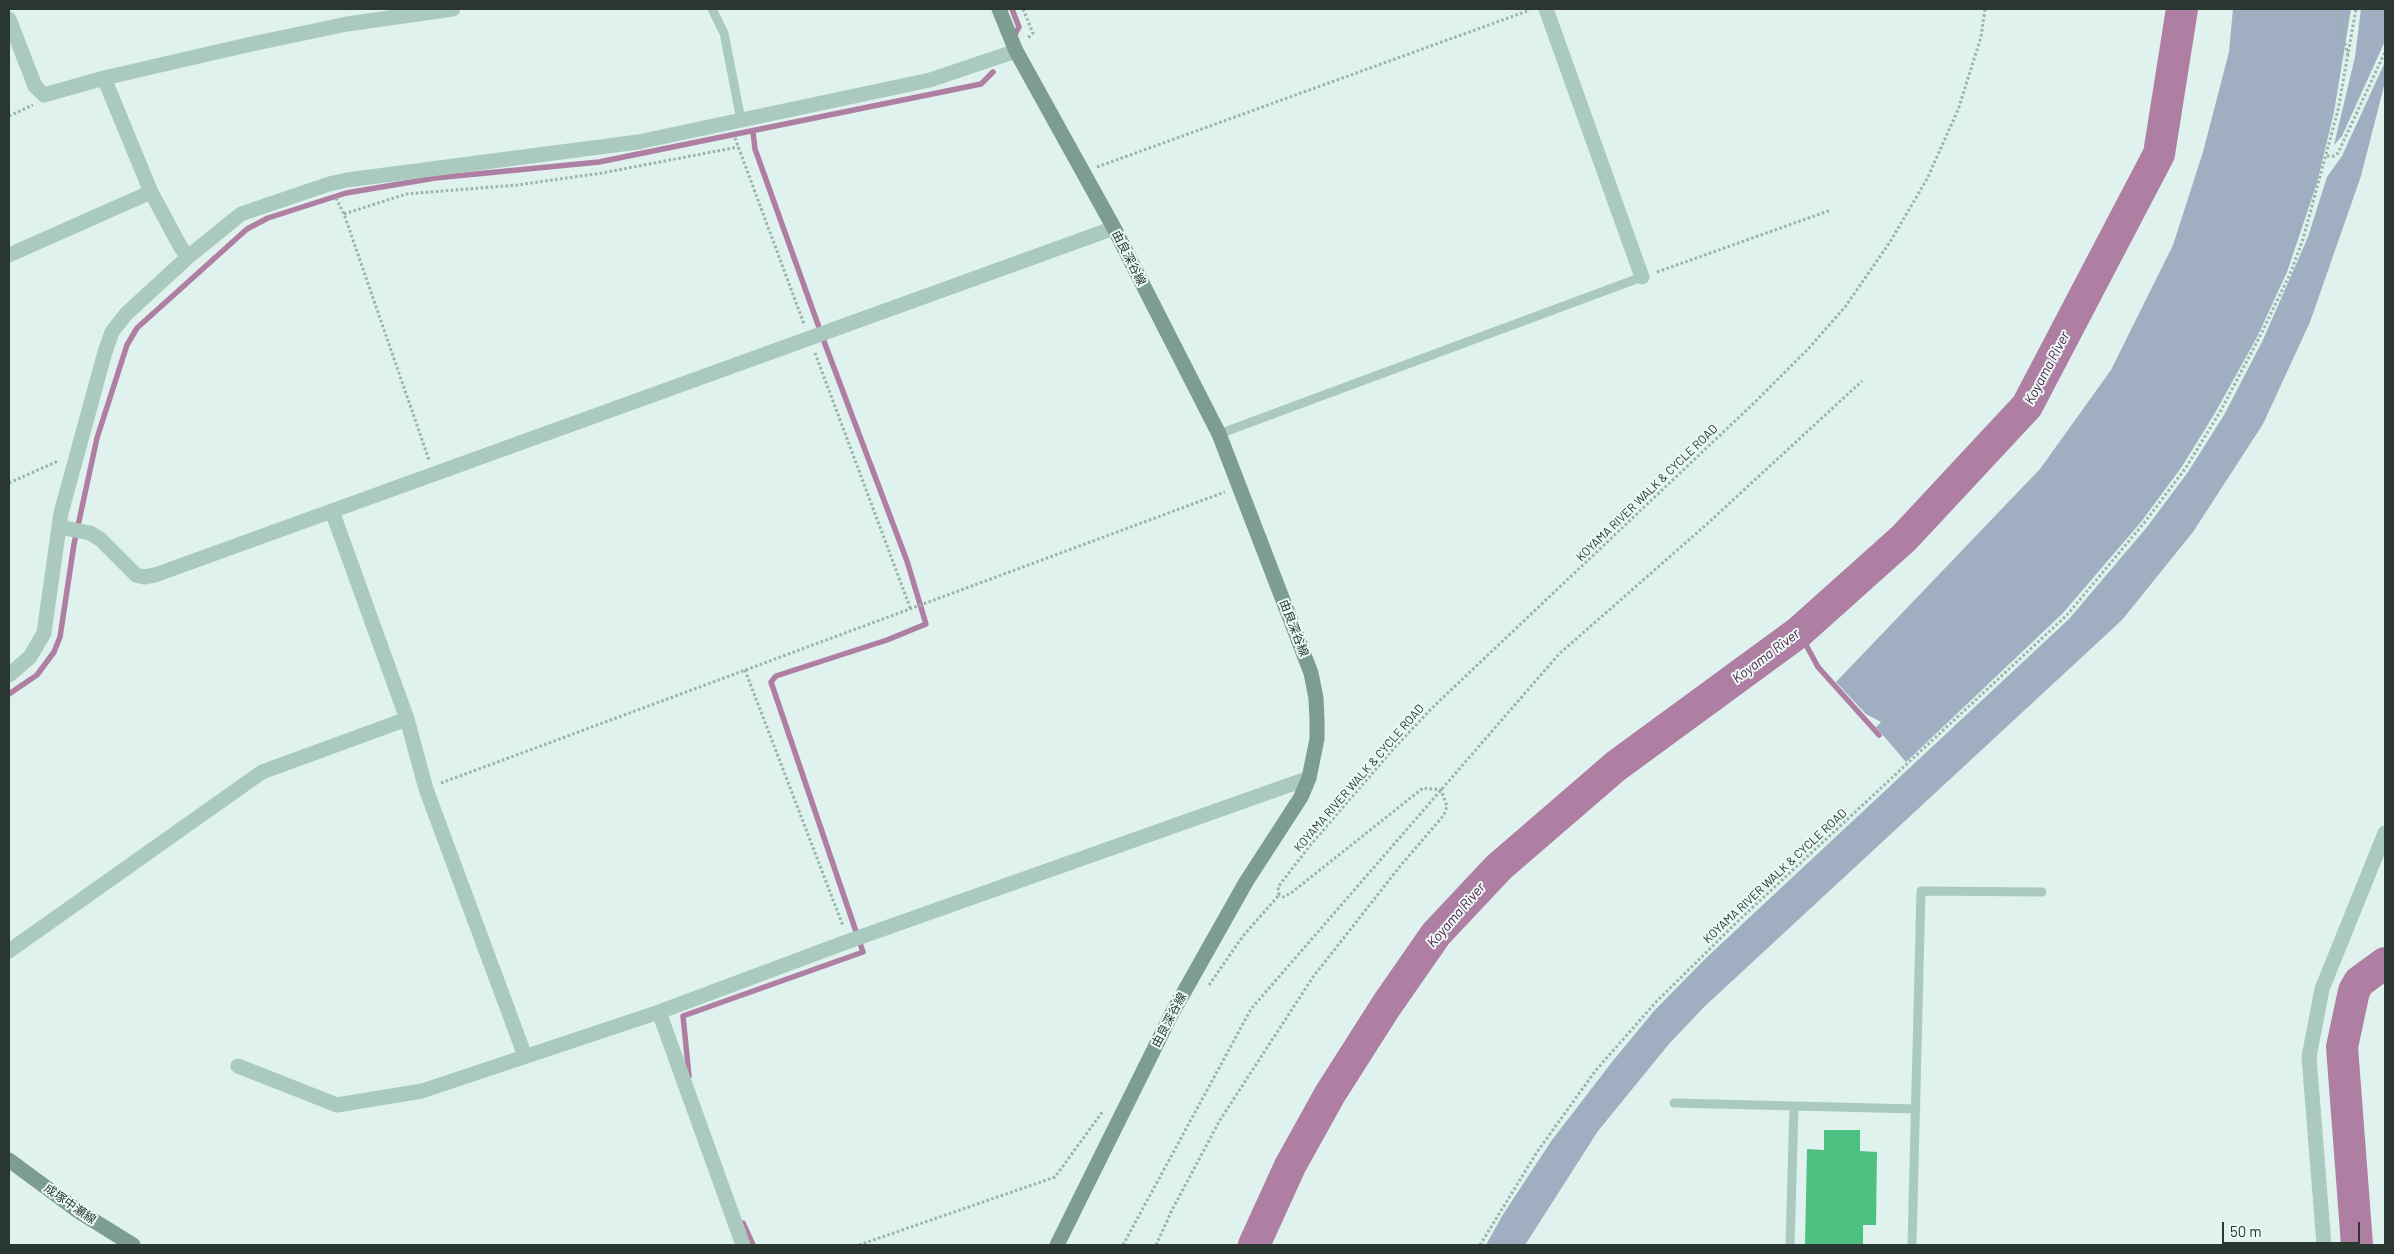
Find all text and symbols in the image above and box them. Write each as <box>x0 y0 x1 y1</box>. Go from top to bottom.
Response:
street label: 由良深谷線 <box>1109 228 1149 288</box>
water label: Koyama River <box>2021 329 2073 407</box>
street label: KOYAMA RIVER WALK & CYCLE ROAD <box>1573 422 1721 564</box>
street label: 由良深谷線 <box>1277 597 1311 659</box>
water label: Koyama River <box>1729 625 1803 687</box>
street label: KOYAMA RIVER WALK & CYCLE ROAD <box>1291 701 1427 855</box>
street label: KOYAMA RIVER WALK & CYCLE ROAD <box>1700 806 1850 946</box>
water label: Koyama River <box>1423 879 1489 951</box>
street label: 由良深谷線 <box>1149 990 1189 1050</box>
street label: 成塚中瀬線 <box>41 1181 99 1227</box>
scale bar <box>2224 1212 2362 1244</box>
text: 50 m <box>2230 1222 2262 1240</box>

